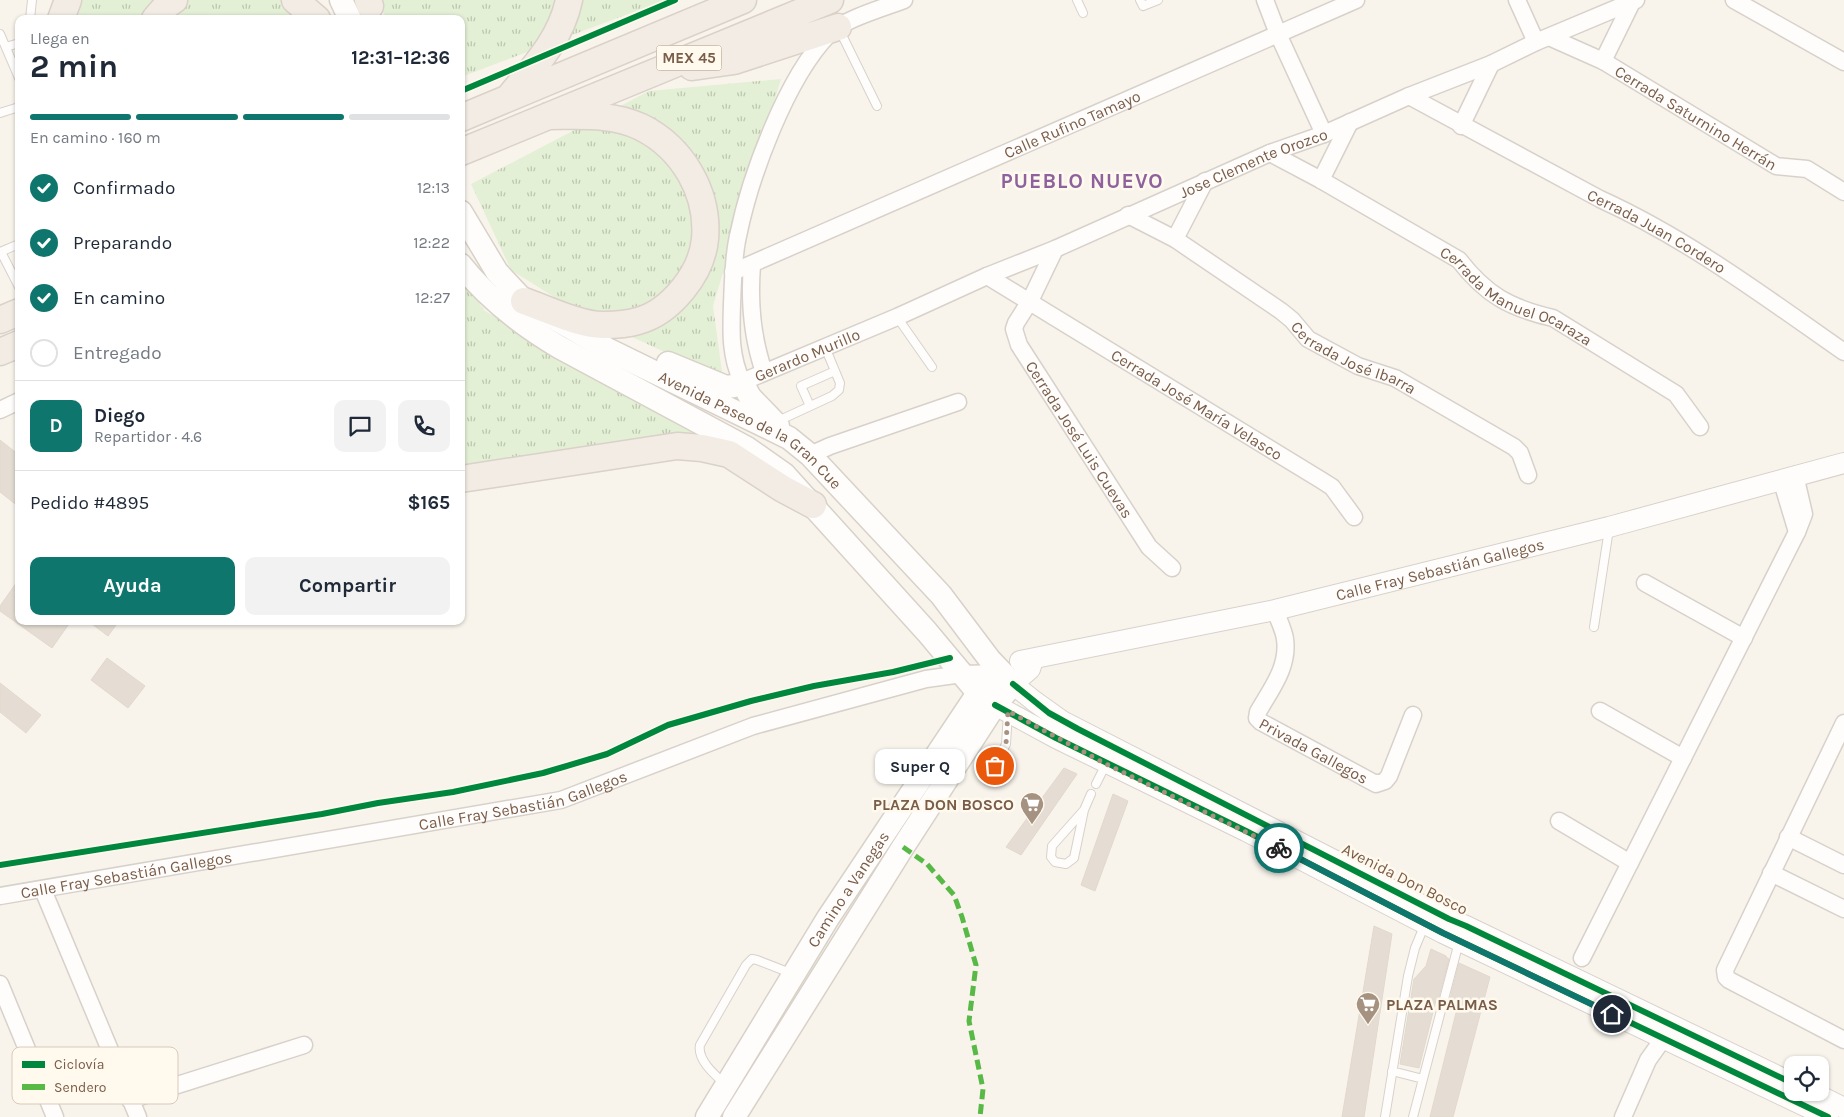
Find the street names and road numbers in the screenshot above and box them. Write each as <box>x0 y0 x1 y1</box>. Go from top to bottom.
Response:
road number: MEX 45 <box>656 46 722 70</box>
street label: Cerrada Saturnino Herrán <box>1612 61 1781 174</box>
street label: Calle Rufino Tamayo <box>1001 86 1143 162</box>
street label: Jose Clemente Orozco <box>1176 124 1330 202</box>
street label: Cerrada Juan Cordero <box>1584 185 1729 277</box>
street label: Cerrada Manuel Ocaraza <box>1437 242 1596 349</box>
street label: Cerrada José Ibarra <box>1287 317 1420 398</box>
street label: Gerardo Murillo <box>752 324 863 385</box>
street label: Cerrada José María Velasco <box>1108 345 1286 464</box>
street label: Cerrada José Luis Cuevas <box>1022 357 1137 522</box>
street label: Avenida Paseo de la Gran Cue <box>656 366 846 493</box>
street label: Calle Fray Sebastián Gallegos <box>1334 534 1546 604</box>
street label: Privada Gallegos <box>1256 713 1372 788</box>
street label: Calle Fray Sebastián Gallegos <box>417 766 630 834</box>
street label: Camino a Vanegas <box>803 827 893 950</box>
street label: Avenida Don Bosco <box>1339 839 1471 919</box>
street label: Calle Fray Sebastián Gallegos <box>19 847 233 902</box>

